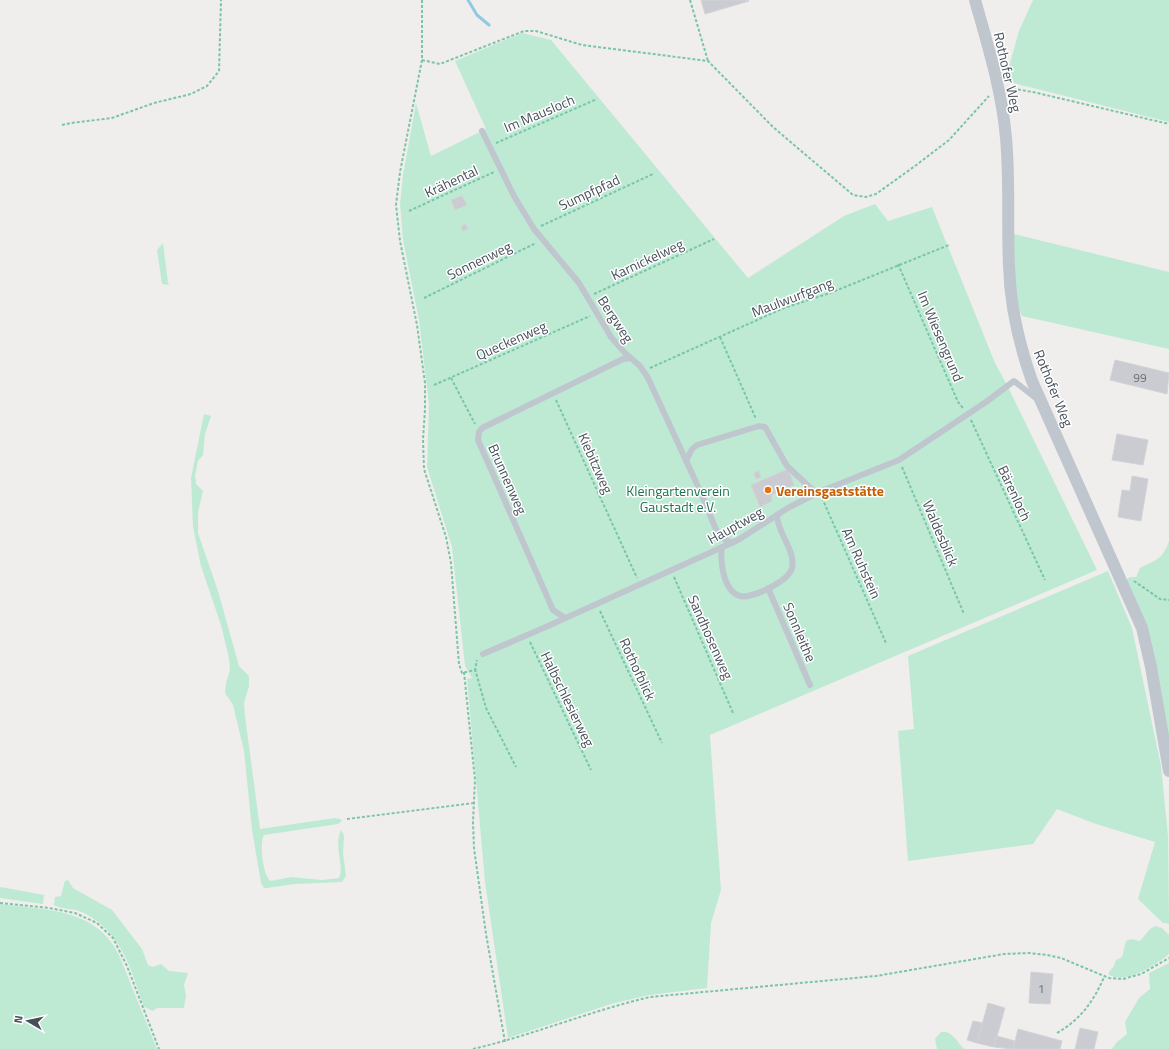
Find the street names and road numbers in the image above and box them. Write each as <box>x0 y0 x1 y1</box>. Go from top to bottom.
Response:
street label: Rothofer Weg <box>989 30 1027 114</box>
street label: Im Mausloch <box>500 89 578 137</box>
street label: Krähental <box>421 159 481 203</box>
street label: Sumpfpfad <box>555 169 623 215</box>
street label: Karnickelweg <box>607 233 687 285</box>
street label: Sonnenweg <box>443 235 515 285</box>
street label: Maulwurfgang <box>748 272 836 322</box>
street label: Im Wiesengrund <box>913 288 969 384</box>
street label: Bergweg <box>593 291 639 347</box>
street label: Queckenweg <box>472 315 550 365</box>
street label: Rothofer Weg <box>1029 346 1079 430</box>
street label: Kiebitzweg <box>573 429 619 497</box>
street label: Brunnenweg <box>483 440 533 518</box>
street label: Bärenloch <box>993 462 1037 524</box>
street label: Waldesblick <box>918 497 964 570</box>
street label: Hauptweg <box>703 501 767 549</box>
street label: Am Ruhstein <box>837 524 887 602</box>
street label: Sandhosenweg <box>683 591 739 683</box>
street label: Sonnleithe <box>778 599 822 665</box>
street label: Rothofblick <box>614 634 662 704</box>
street label: Halbschlesierweg <box>536 648 600 750</box>

